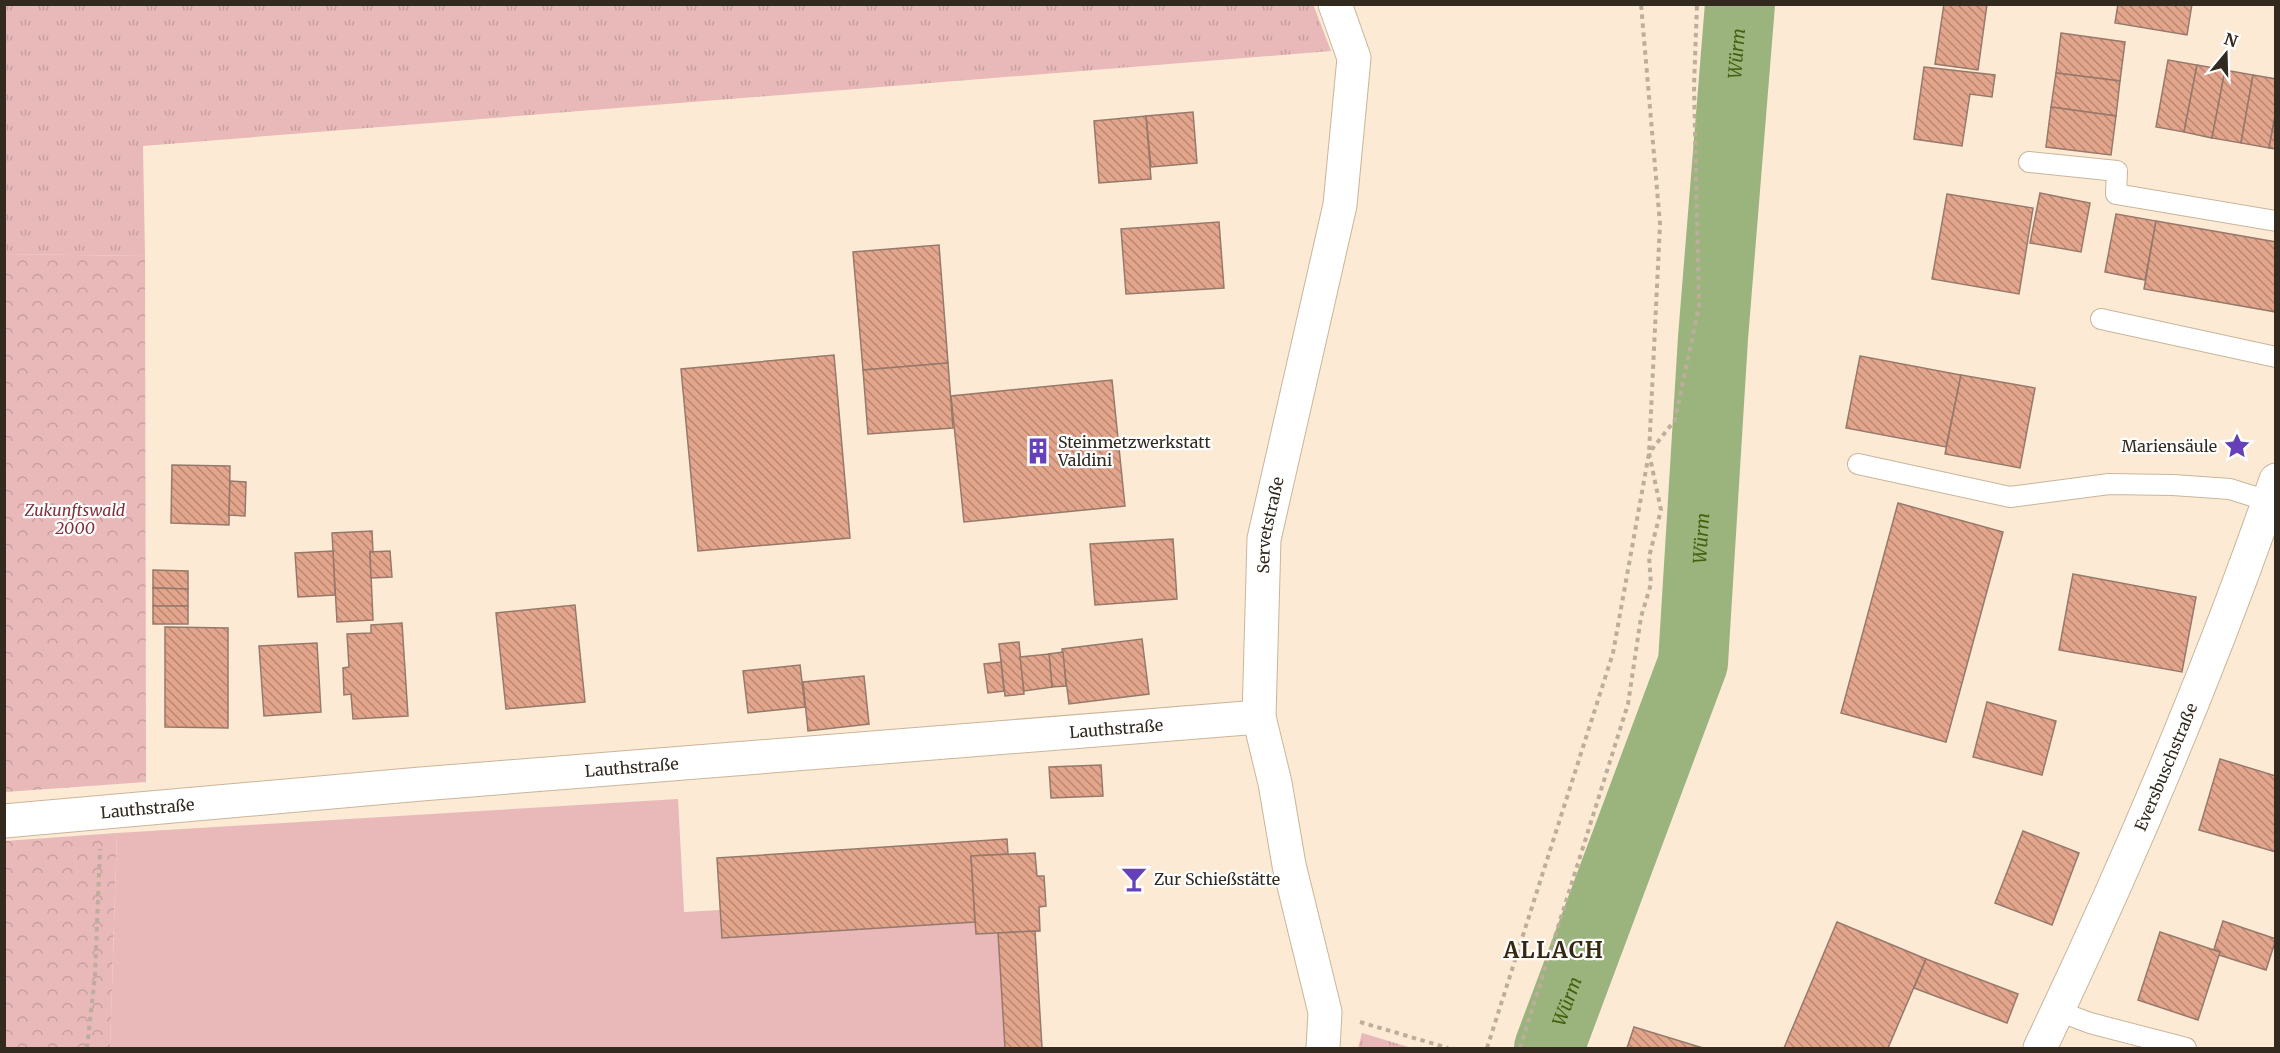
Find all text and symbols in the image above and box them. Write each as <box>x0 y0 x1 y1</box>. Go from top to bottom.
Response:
north arrow <box>2196 24 2256 84</box>
water label: Würm <box>1722 27 1750 80</box>
text: N <box>2222 28 2240 51</box>
place icon: Mariensäule <box>2222 431 2252 461</box>
place label: Steinmetzwerkstatt Valdini <box>1057 432 1211 470</box>
building icon: Steinmetzwerkstatt Valdini <box>1023 436 1053 466</box>
place label: Mariensäule <box>2121 436 2217 456</box>
street label: Servetstraße <box>1253 475 1288 574</box>
park label: Zukunftswald 2000 <box>24 500 126 538</box>
water label: Würm <box>1688 512 1714 564</box>
street label: Eversbuschstraße <box>2130 700 2201 834</box>
street label: Lauthstraße <box>1068 715 1164 742</box>
street label: Lauthstraße <box>584 753 679 781</box>
street label: Lauthstraße <box>100 794 195 822</box>
bar icon: Zur Schießstätte <box>1119 864 1149 894</box>
place label: Zur Schießstätte <box>1154 869 1280 889</box>
district label: ALLACH <box>1502 936 1605 964</box>
water label: Würm <box>1547 973 1586 1029</box>

